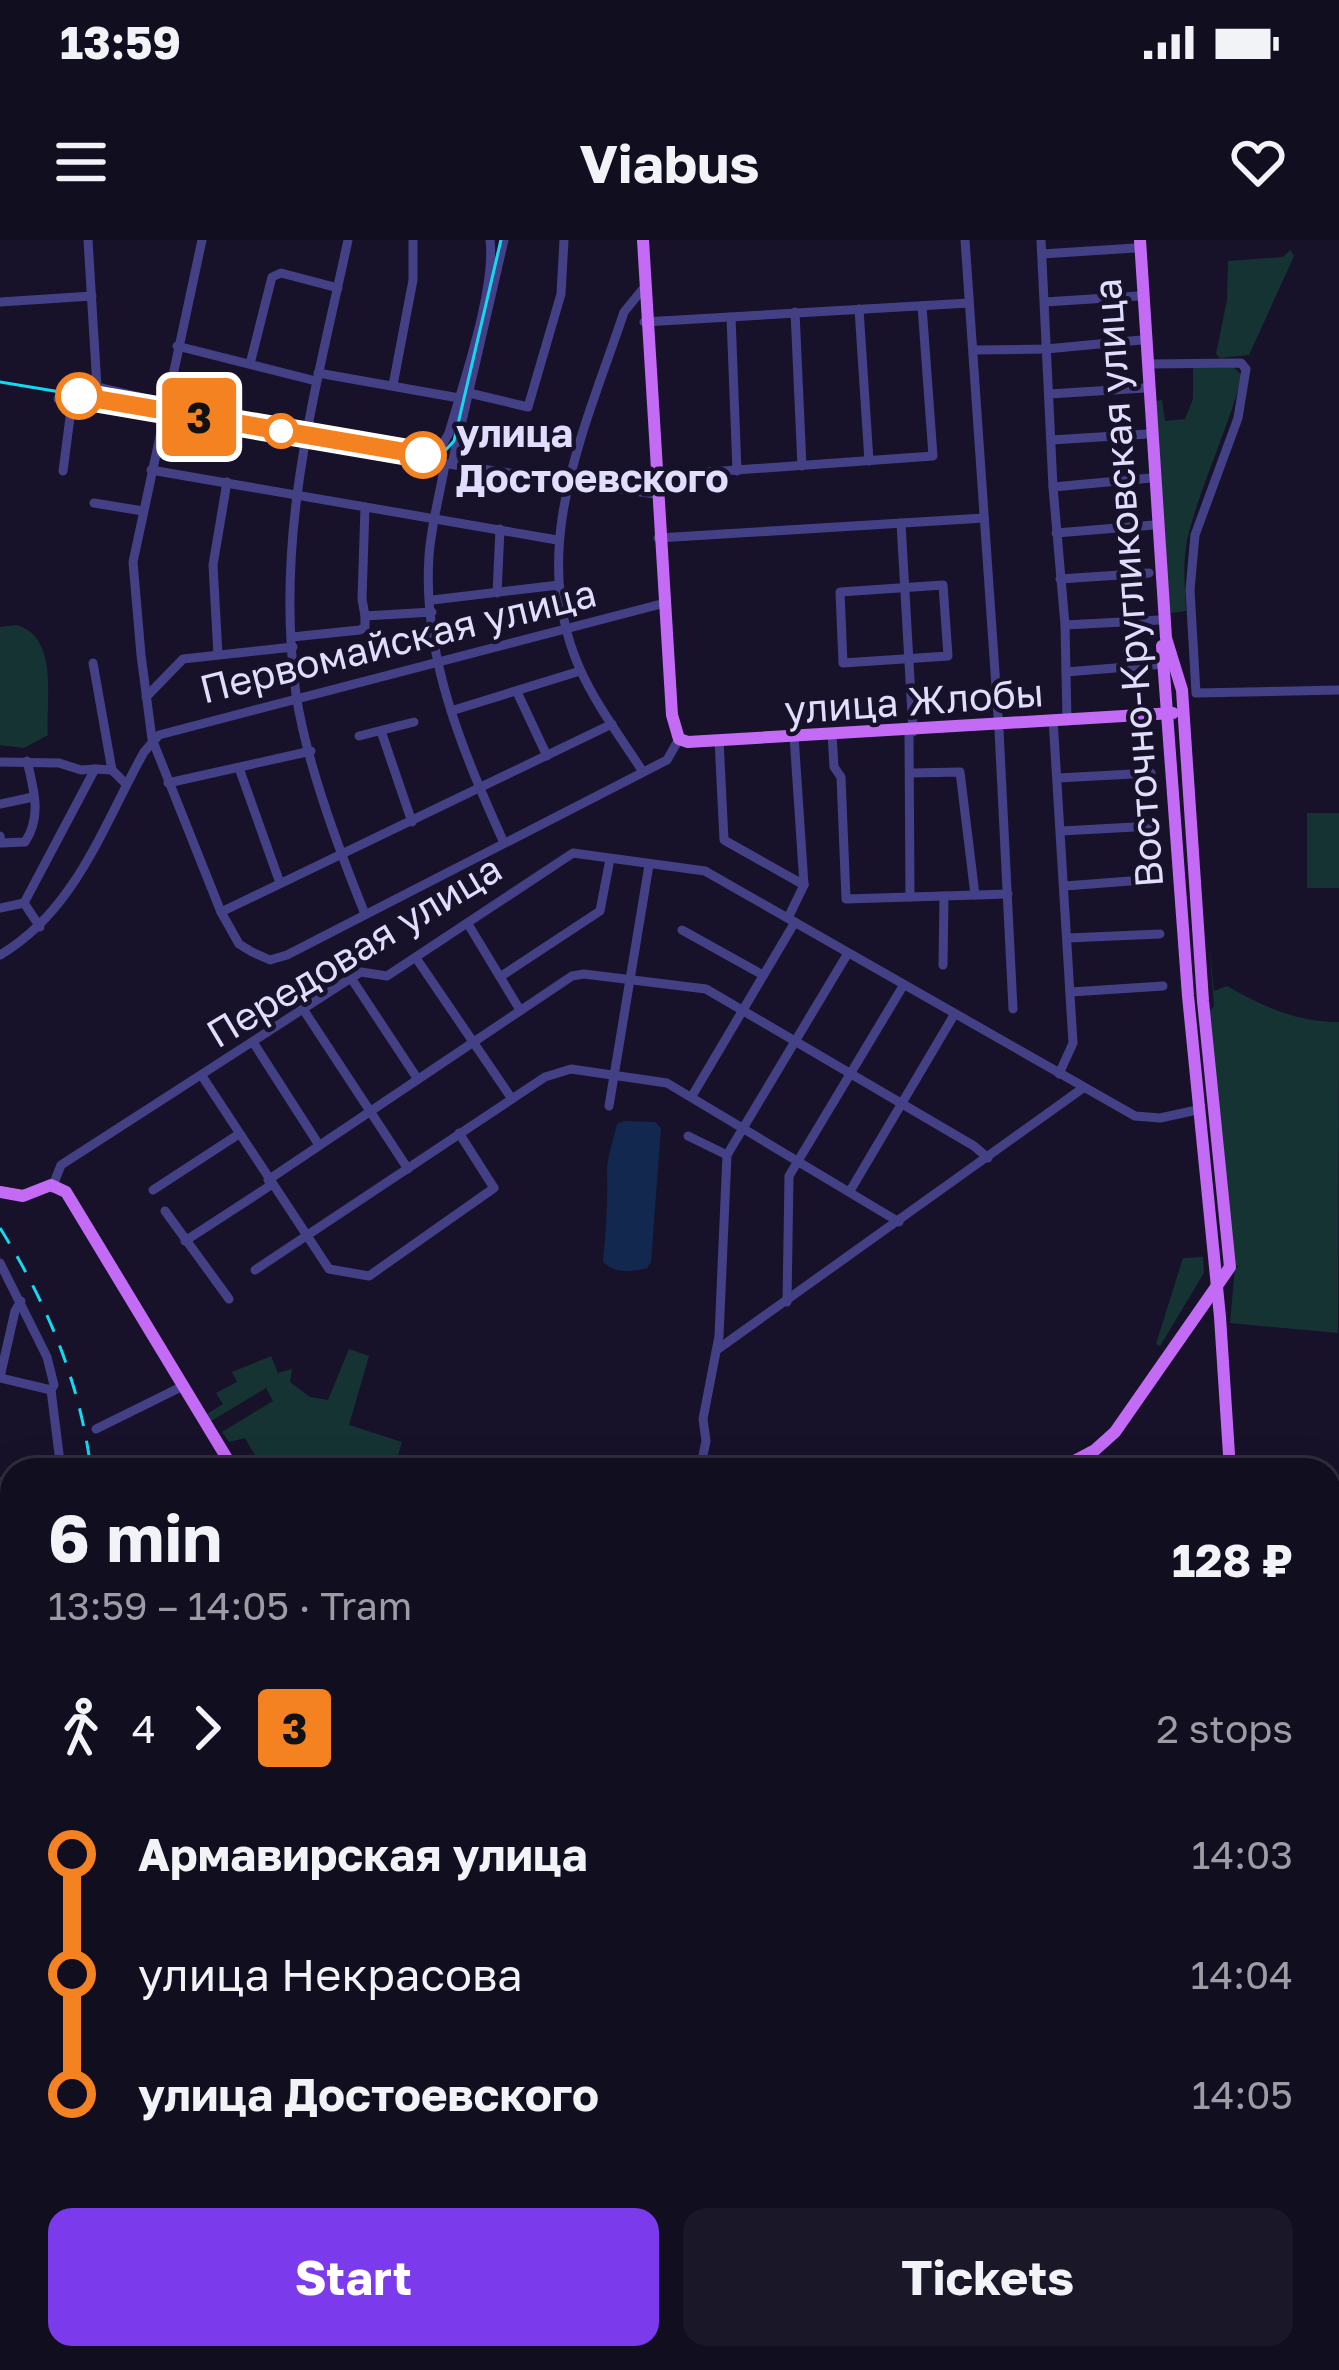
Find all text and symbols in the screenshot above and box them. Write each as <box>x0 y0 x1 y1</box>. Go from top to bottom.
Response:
text: 13:59 <box>60 15 181 69</box>
icon: menu <box>48 129 114 195</box>
icon: heart <box>1225 129 1291 195</box>
text: Viabus <box>579 130 760 195</box>
street label: Восточно-Кругликовская улица <box>1083 277 1172 889</box>
unlabelled marker <box>57 374 101 418</box>
line badge: 3 <box>160 378 238 456</box>
text: 3 <box>186 392 212 442</box>
place label: улица Достоевского <box>456 409 729 501</box>
unlabelled marker <box>265 415 297 447</box>
marker: улица Достоевского <box>401 433 445 477</box>
street label: Первомайская улица <box>195 569 601 713</box>
street label: улица Жлобы <box>783 668 1045 733</box>
street label: Передовая улица <box>198 844 510 1057</box>
text: 6 min <box>48 1497 222 1577</box>
text: 128 ₽ <box>1172 1533 1293 1587</box>
text: 13:59 – 14:05 · Tram <box>48 1582 412 1629</box>
icon: walk <box>48 1695 114 1761</box>
icon: forward <box>174 1695 240 1761</box>
text: 3 <box>282 1703 307 1753</box>
text: 4 <box>132 1705 156 1752</box>
text: 2 stops <box>1156 1705 1293 1752</box>
text: Армавирская улица <box>138 1827 588 1881</box>
text: 14:03 <box>1192 1831 1293 1878</box>
text: улица Некрасова <box>138 1947 523 2001</box>
text: 14:04 <box>1191 1951 1293 1998</box>
text: улица Достоевского <box>138 2067 599 2121</box>
text: 14:05 <box>1192 2071 1293 2118</box>
button: Start <box>48 2208 659 2346</box>
button: Tickets <box>683 2208 1293 2346</box>

